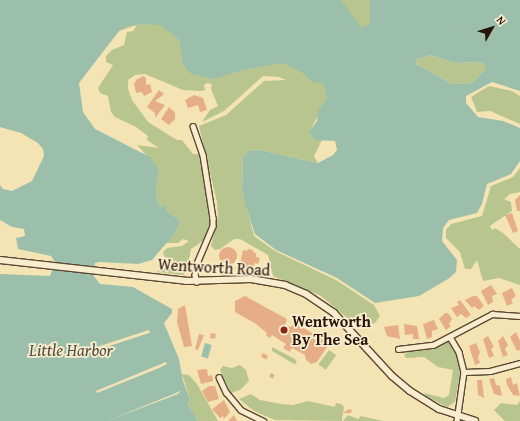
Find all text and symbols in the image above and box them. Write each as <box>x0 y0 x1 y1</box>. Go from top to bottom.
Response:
north arrow <box>472 8 512 48</box>
text: N <box>493 13 510 28</box>
street label: Wentworth Road <box>157 254 271 280</box>
place label: Wentworth By The Sea <box>292 311 371 349</box>
marker: Wentworth By The Sea <box>279 325 289 335</box>
water label: Little Harbor <box>29 340 113 360</box>

